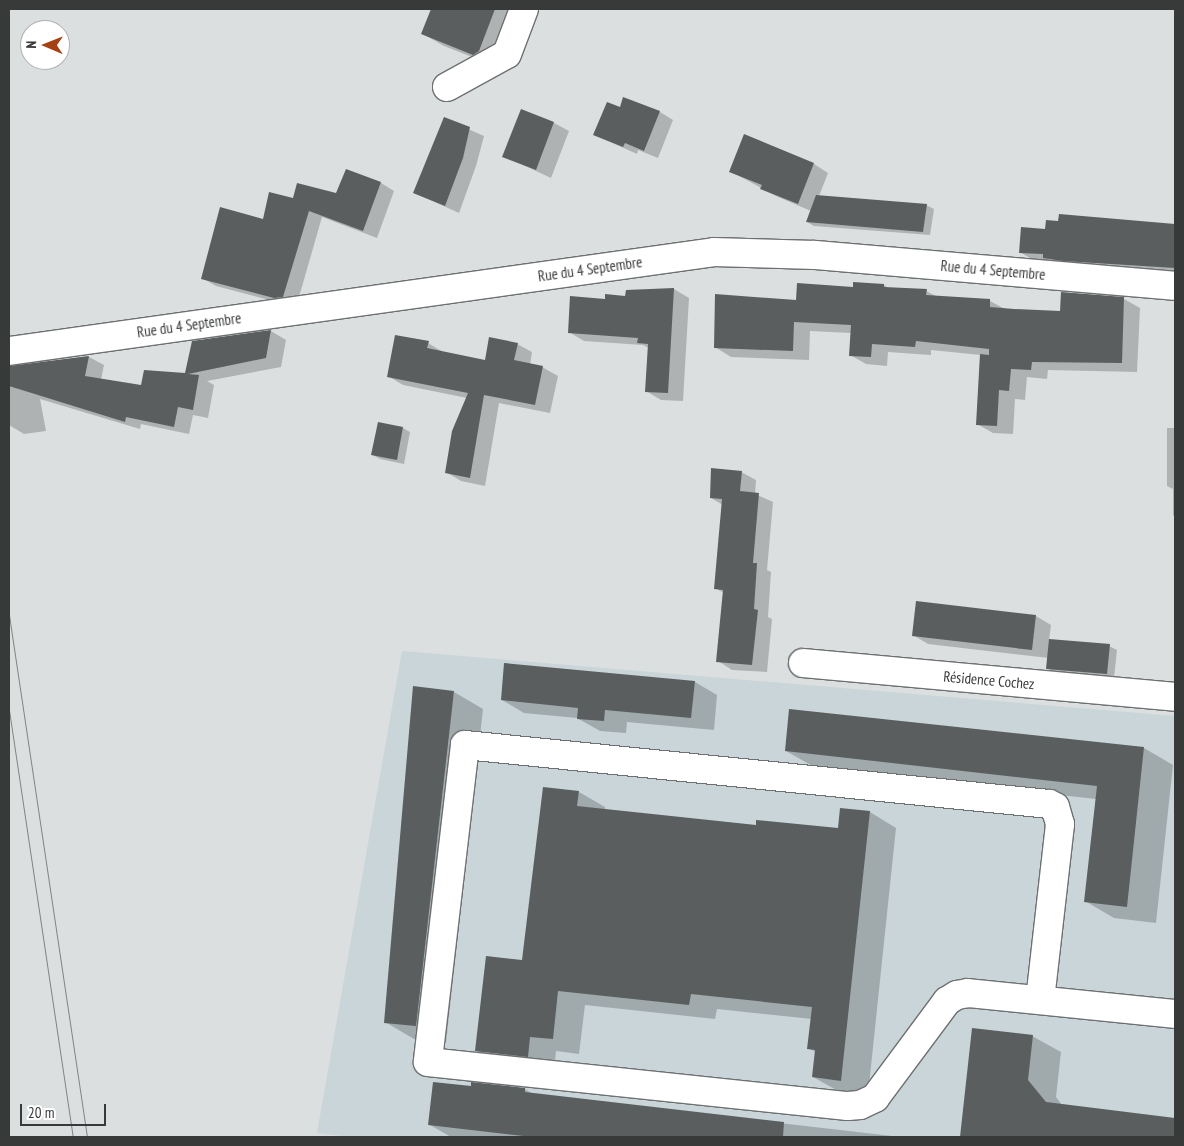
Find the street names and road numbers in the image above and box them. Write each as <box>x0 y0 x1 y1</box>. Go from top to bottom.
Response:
street label: Rue du 4 Septembre <box>537 253 643 285</box>
street label: Rue du 4 Septembre <box>940 256 1046 284</box>
street label: Rue du 4 Septembre <box>136 309 242 341</box>
street label: Résidence Cochez <box>943 667 1035 693</box>

